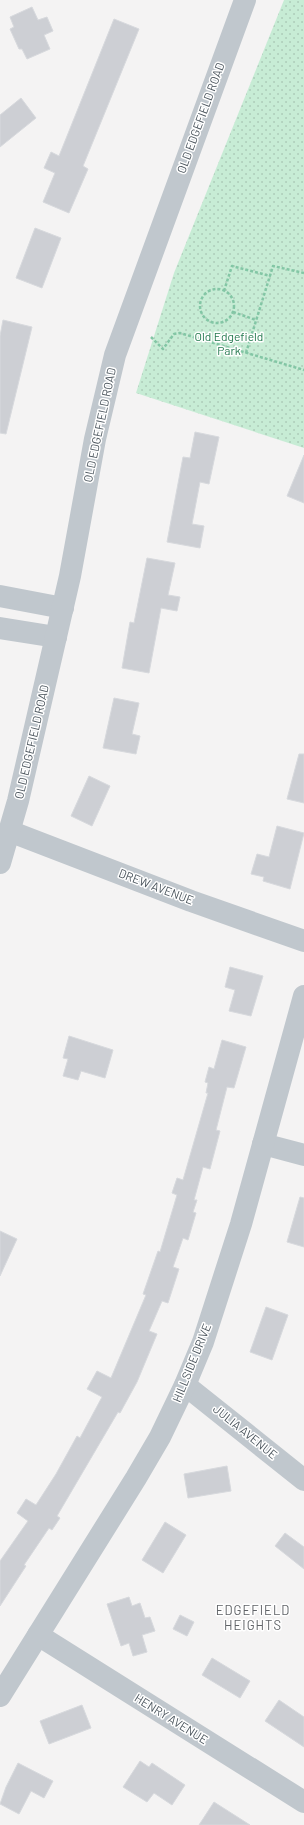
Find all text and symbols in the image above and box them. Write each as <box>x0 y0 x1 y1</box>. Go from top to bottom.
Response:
street label: OLD EDGEFIELD ROAD <box>174 60 227 175</box>
park label: Old Edgefield Park <box>195 329 263 357</box>
street label: OLD EDGEFIELD ROAD <box>80 366 118 483</box>
street label: OLD EDGEFIELD ROAD <box>11 683 51 800</box>
street label: DREW AVENUE <box>117 865 196 907</box>
street label: HILLSIDE DRIVE <box>169 1321 213 1404</box>
street label: JULIA AVENUE <box>211 1401 280 1461</box>
district label: EDGEFIELD HEIGHTS <box>216 1602 290 1633</box>
street label: HENRY AVENUE <box>132 1690 211 1746</box>

